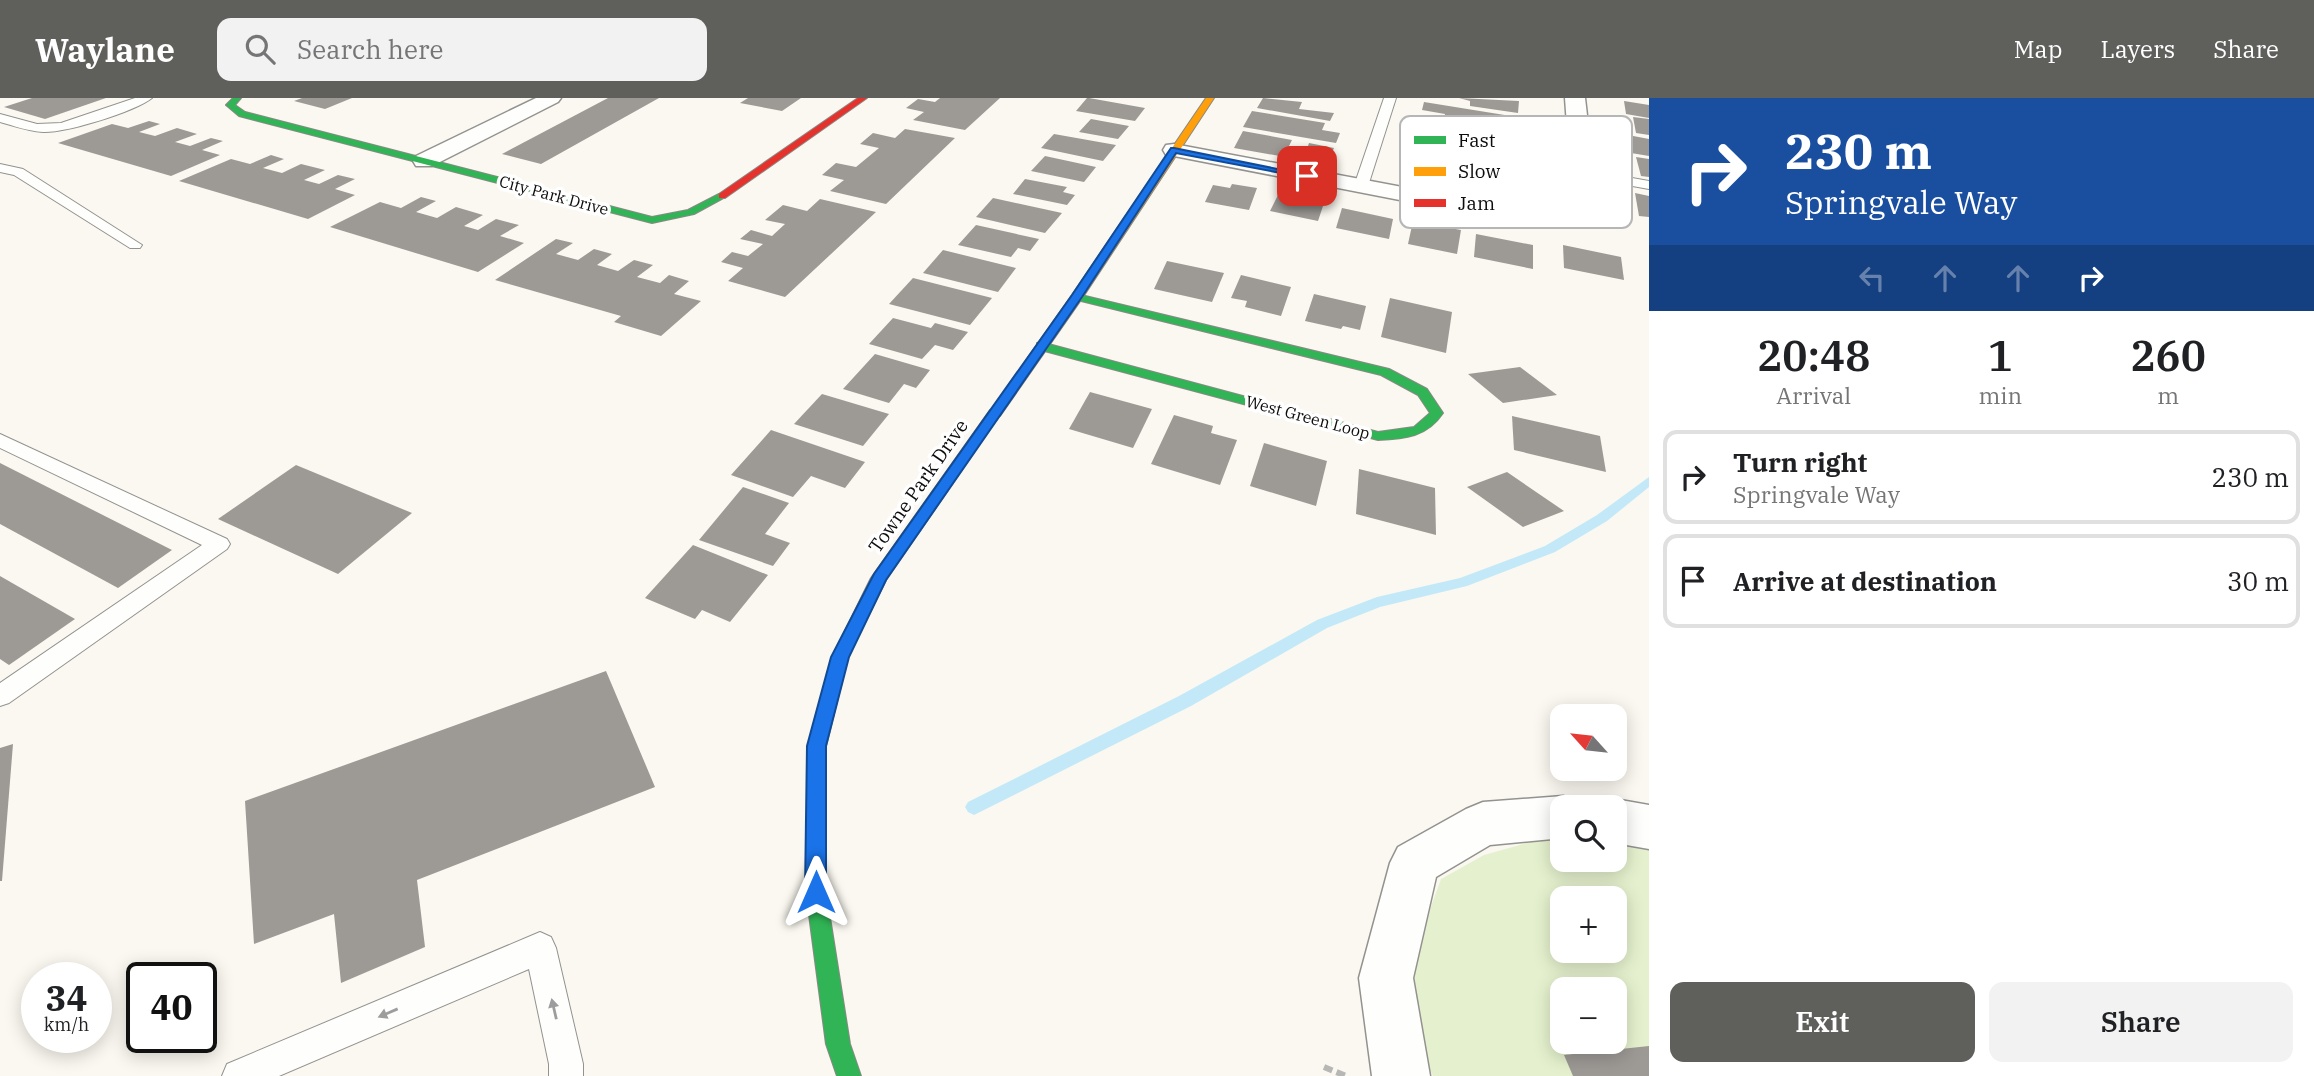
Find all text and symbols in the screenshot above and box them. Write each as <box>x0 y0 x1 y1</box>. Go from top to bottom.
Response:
search box <box>217 18 707 81</box>
text: Waylane <box>35 28 175 71</box>
icon: search <box>241 30 279 68</box>
text: Search here <box>297 32 443 66</box>
text: Map <box>2014 33 2062 65</box>
text: Layers <box>2100 33 2175 65</box>
text: Share <box>2213 33 2279 65</box>
legend <box>1400 116 1632 228</box>
text: 230 m <box>1785 119 1932 182</box>
icon: right <box>1670 126 1761 217</box>
text: Fast <box>1458 128 1496 152</box>
pin <box>1277 146 1337 206</box>
icon: arrive <box>1288 157 1326 195</box>
text: Slow <box>1458 159 1500 183</box>
street label: City Park Drive <box>497 171 611 219</box>
text: Springvale Way <box>1785 181 2017 223</box>
text: Jam <box>1458 191 1495 215</box>
icon: left <box>1853 259 1891 297</box>
icon: ahead <box>1926 259 1964 297</box>
icon: ahead <box>1999 259 2037 297</box>
icon: right <box>2072 259 2110 297</box>
text: 20:48 <box>1757 328 1870 383</box>
text: 1 <box>1988 328 2013 383</box>
text: 260 <box>2130 328 2206 383</box>
text: Arrival <box>1776 380 1851 410</box>
text: min <box>1978 380 2022 410</box>
text: m <box>2157 380 2179 410</box>
street label: West Green Loop <box>1244 391 1372 443</box>
street label: Towne Park Drive <box>863 415 973 557</box>
text: Turn right <box>1733 445 1867 479</box>
icon: right <box>1674 458 1712 496</box>
text: 230 m <box>2211 460 2289 494</box>
text: Springvale Way <box>1733 479 1900 509</box>
icon: arrive <box>1674 562 1712 600</box>
text: Arrive at destination <box>1733 564 1997 598</box>
text: 30 m <box>2227 564 2289 598</box>
north arrow <box>1550 704 1628 780</box>
map controls <box>1550 704 1627 1054</box>
button: search <box>1550 795 1627 872</box>
position arrow <box>779 855 853 929</box>
button: + <box>1550 886 1627 963</box>
speed limit sign: 40 <box>126 962 217 1053</box>
text: 34 <box>45 975 88 1021</box>
button: − <box>1550 977 1627 1054</box>
button: Exit <box>1670 982 1975 1062</box>
button: Share <box>1989 982 2293 1062</box>
one-way arrow <box>548 998 559 1020</box>
one-way arrow <box>378 1007 398 1019</box>
text: km/h <box>44 1013 89 1036</box>

